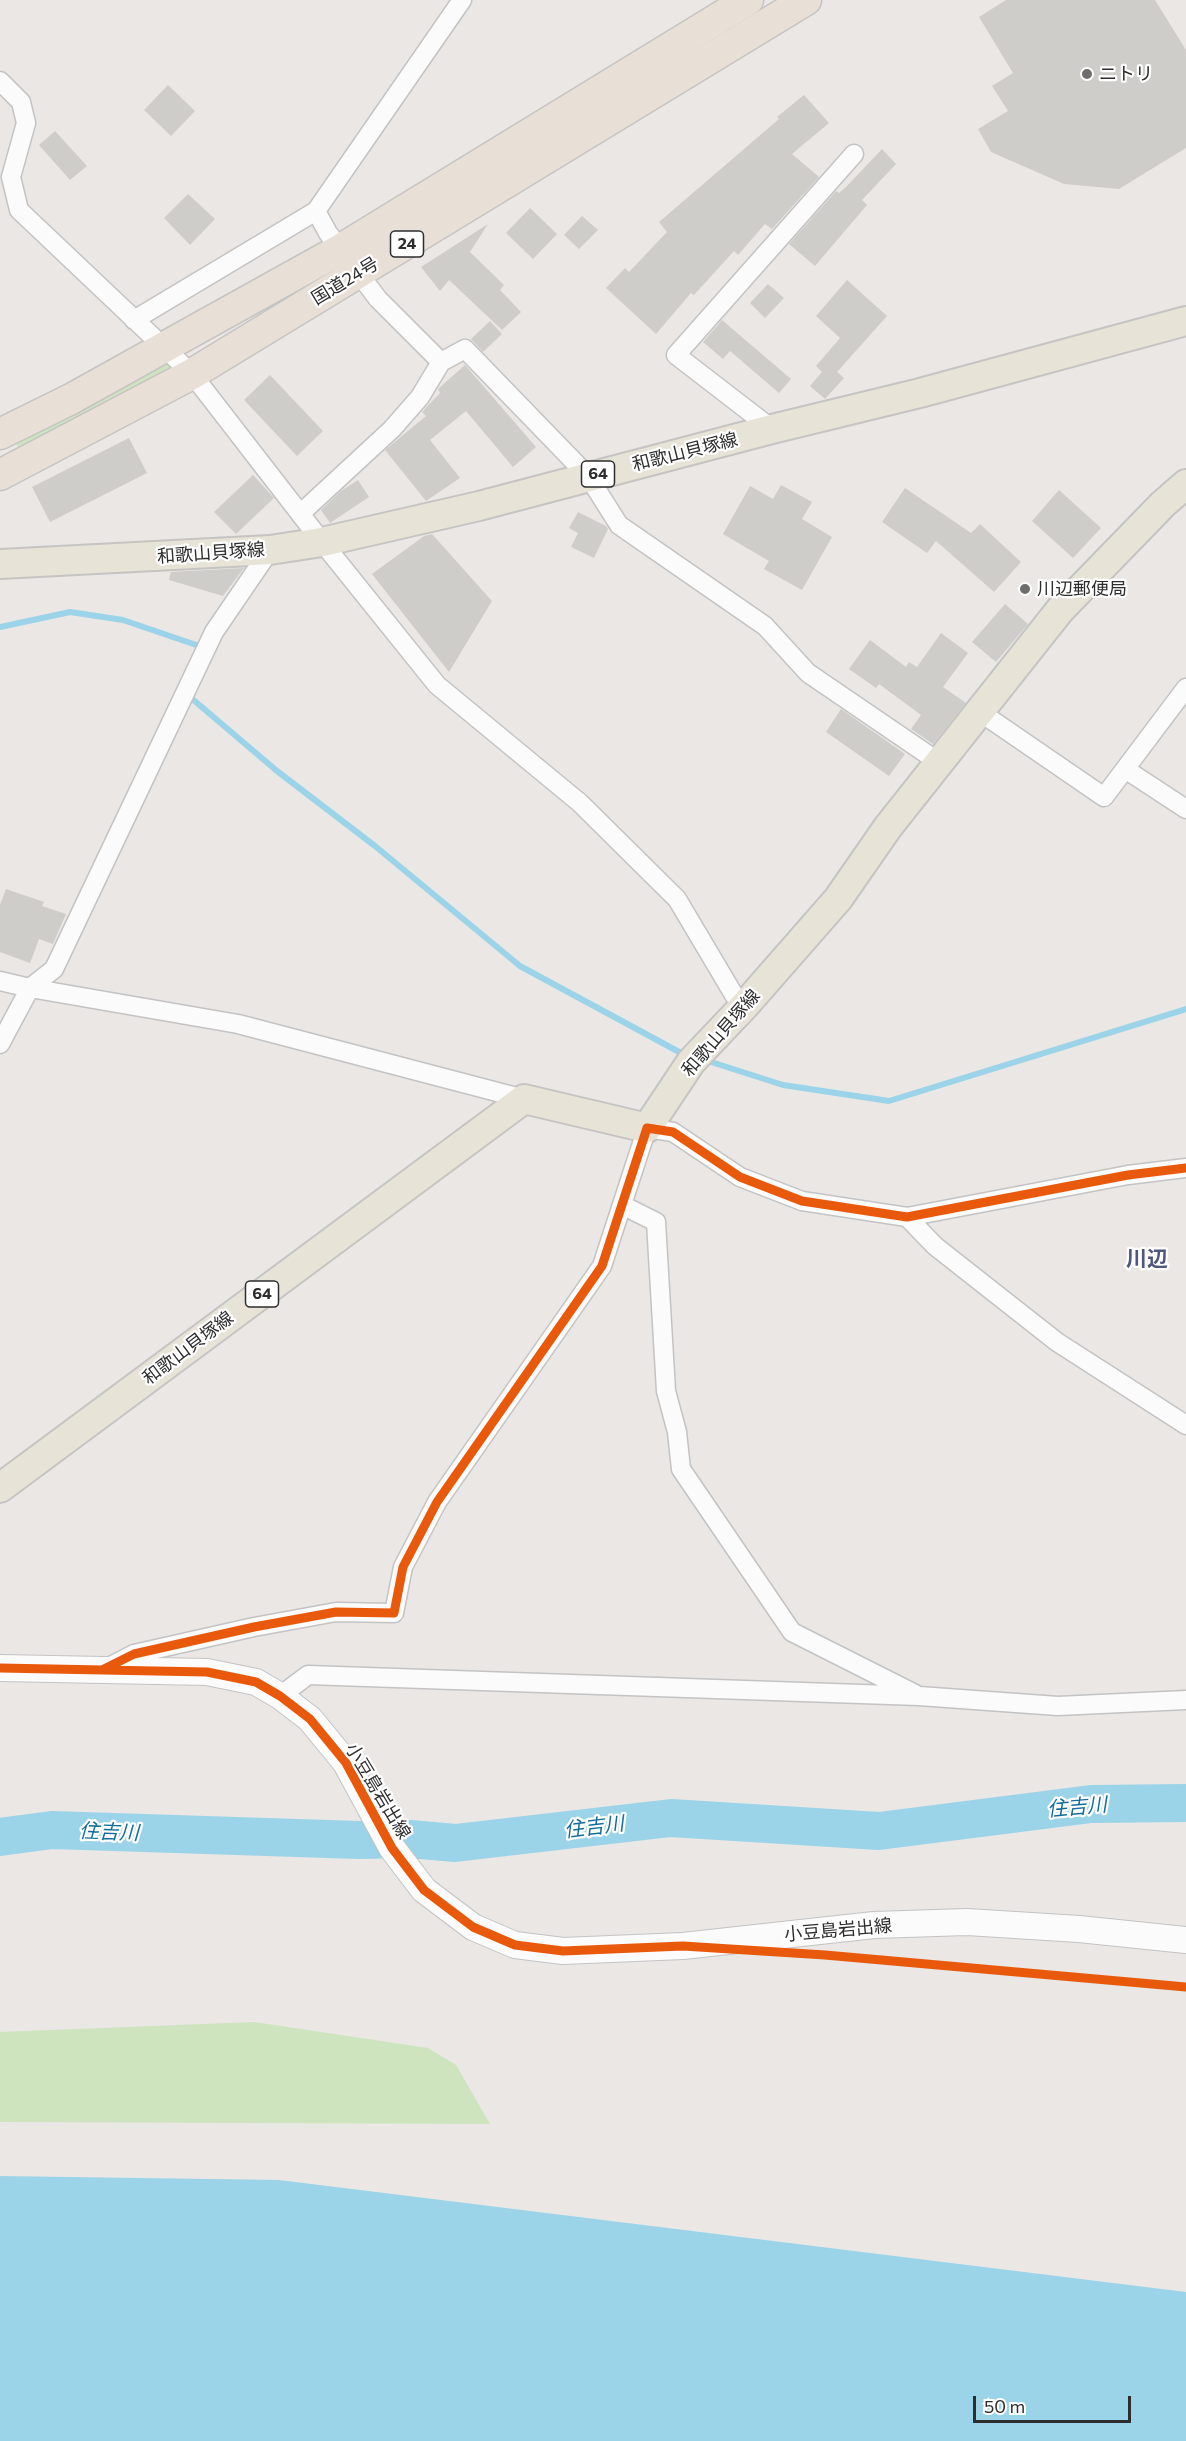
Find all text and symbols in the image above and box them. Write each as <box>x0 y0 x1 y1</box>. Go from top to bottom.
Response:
place label: ニトリ <box>1099 63 1153 85</box>
marker: ニトリ <box>1080 67 1094 81</box>
road number: 24 <box>390 231 424 257</box>
street label: 国道24号 <box>308 253 382 309</box>
street label: 和歌山貝塚線 <box>630 428 740 476</box>
road number: 64 <box>582 461 614 487</box>
street label: 和歌山貝塚線 <box>156 538 266 568</box>
place label: 川辺郵便局 <box>1037 578 1127 600</box>
marker: 川辺郵便局 <box>1018 582 1032 596</box>
street label: 和歌山貝塚線 <box>677 985 765 1081</box>
district label: 川辺 <box>1126 1246 1168 1272</box>
road number: 64 <box>246 1281 278 1307</box>
street label: 和歌山貝塚線 <box>138 1307 238 1389</box>
street label: 小豆島岩出線 <box>341 1739 415 1843</box>
water label: 住吉川 <box>1046 1792 1108 1822</box>
water label: 住吉川 <box>563 1811 625 1843</box>
water label: 住吉川 <box>79 1819 139 1845</box>
street label: 小豆島岩出線 <box>783 1915 893 1945</box>
scale bar <box>976 2384 1134 2422</box>
text: 50 m <box>984 2395 1025 2417</box>

